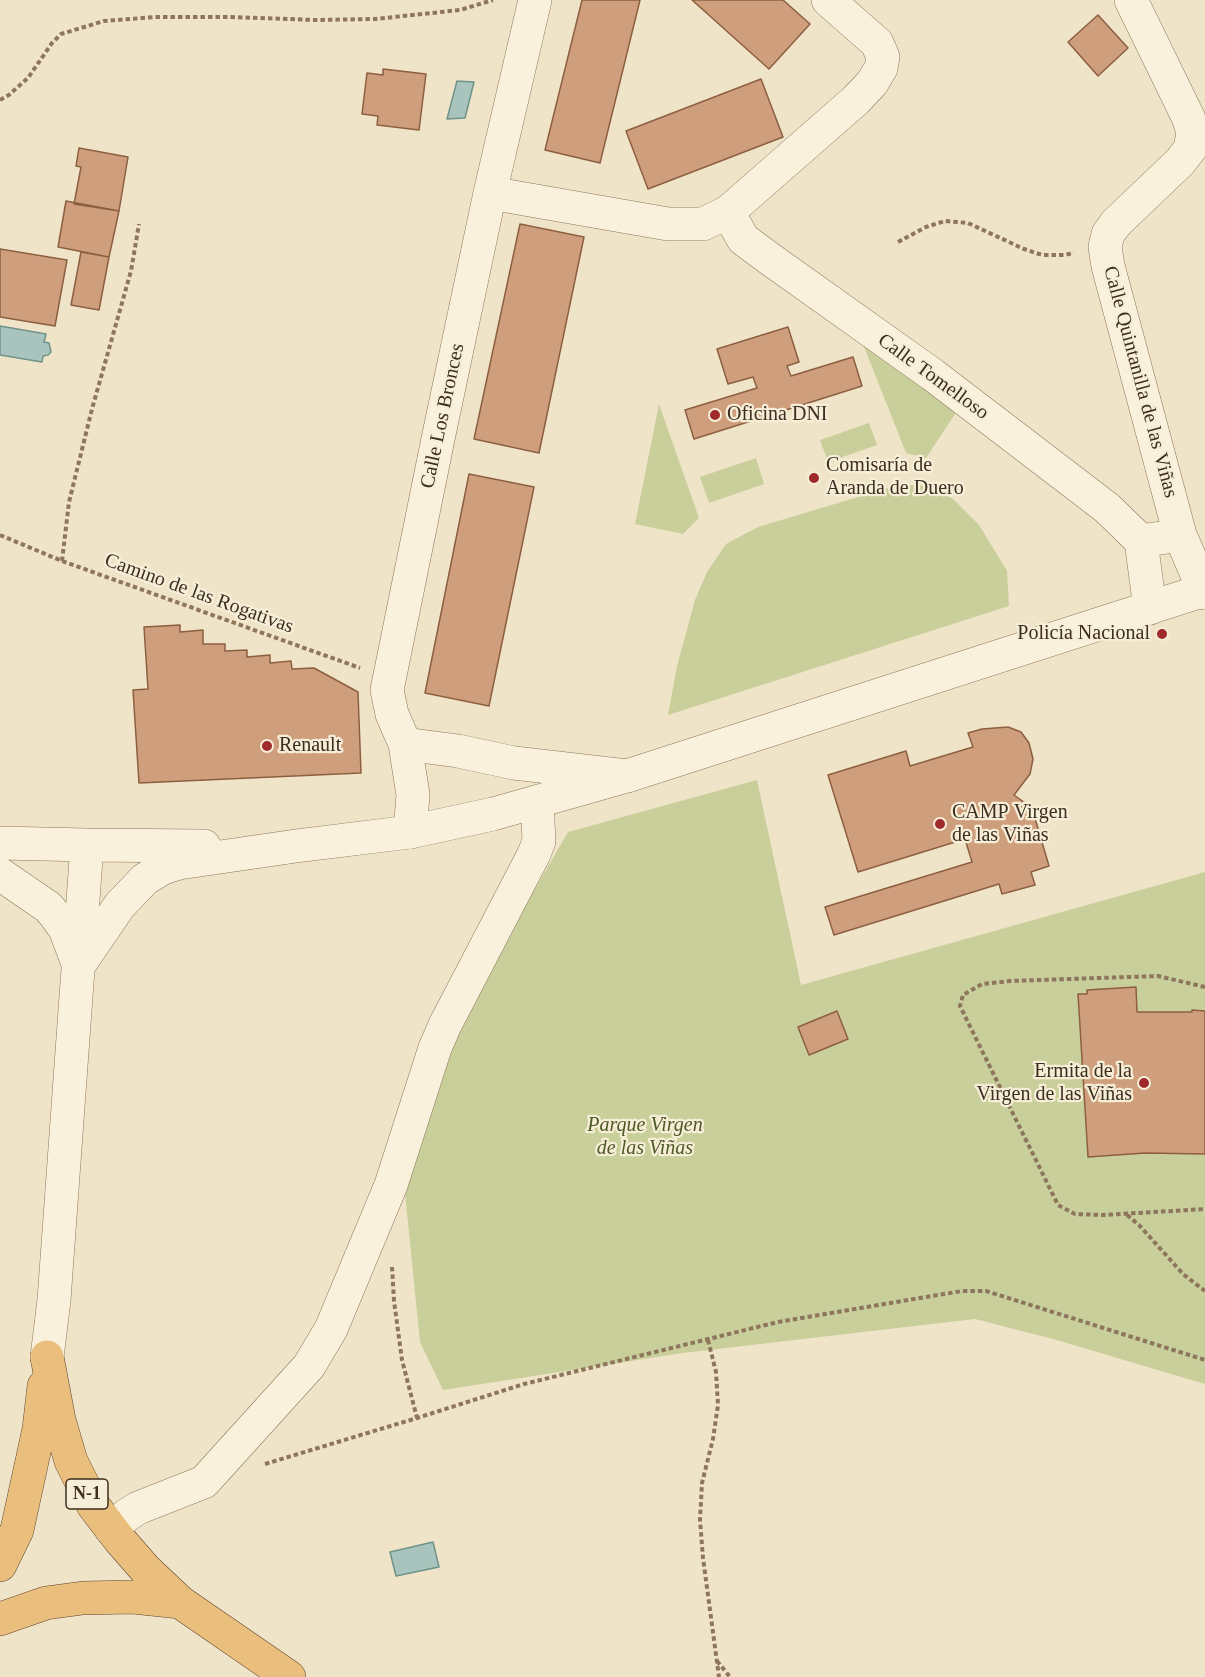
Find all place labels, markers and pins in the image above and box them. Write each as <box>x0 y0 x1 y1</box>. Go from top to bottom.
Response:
place label: Oficina DNI <box>727 403 828 427</box>
marker: Oficina DNI <box>708 408 722 422</box>
place label: Comisaría de Aranda de Duero <box>826 454 964 501</box>
marker: Comisaría de Aranda de Duero <box>807 471 821 485</box>
place label: Policía Nacional <box>1017 622 1150 646</box>
marker: Policía Nacional <box>1155 627 1169 641</box>
place label: Renault <box>279 734 341 758</box>
marker: Renault <box>260 739 274 753</box>
place label: CAMP Virgen de las Viñas <box>952 801 1068 848</box>
marker: CAMP Virgen de las Viñas <box>933 817 947 831</box>
place label: Ermita de la Virgen de las Viñas <box>976 1060 1132 1107</box>
marker: Ermita de la Virgen de las Viñas <box>1137 1076 1151 1090</box>

